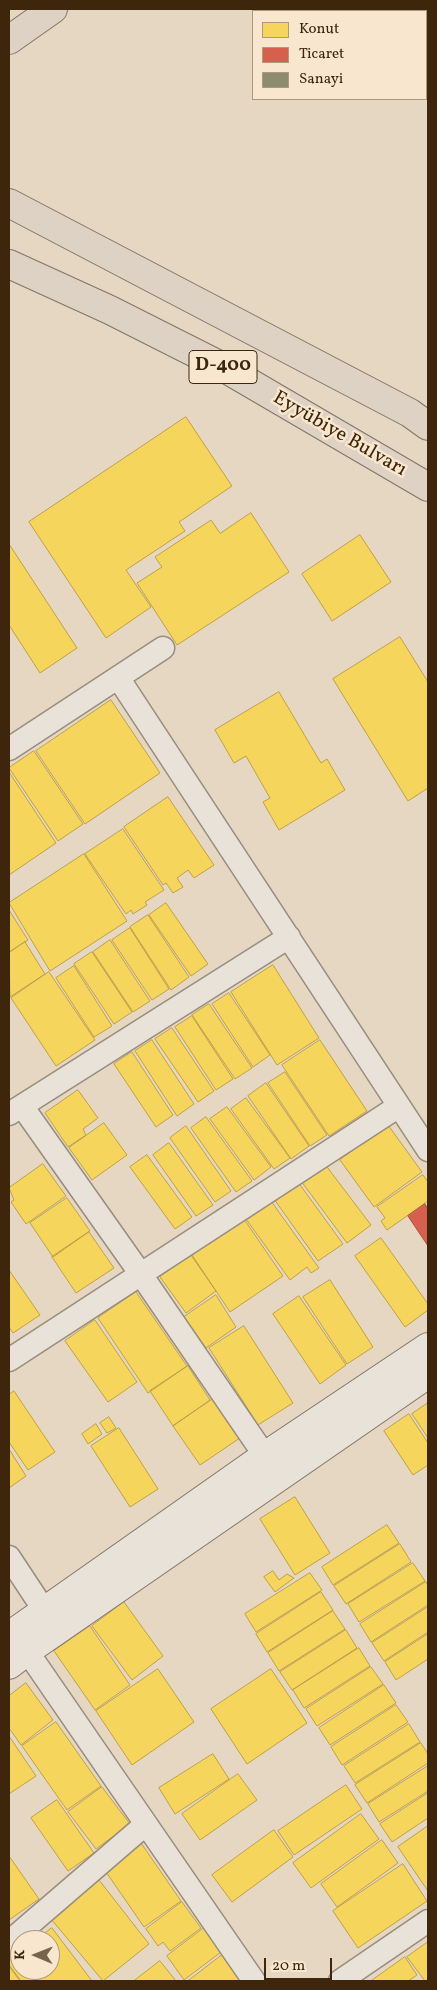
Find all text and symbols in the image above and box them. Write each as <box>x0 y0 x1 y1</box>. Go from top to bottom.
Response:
legend <box>252 10 427 100</box>
text: Konut <box>299 19 339 40</box>
text: Ticaret <box>299 44 344 65</box>
text: Sanayi <box>299 69 343 90</box>
road number: D-400 <box>189 351 257 384</box>
street label: Eyyübiye Bulvarı <box>268 387 410 483</box>
north arrow <box>10 1930 60 1980</box>
scale bar <box>267 1948 334 1980</box>
text: K <box>11 1950 30 1960</box>
text: 20 m <box>272 1956 305 1977</box>

